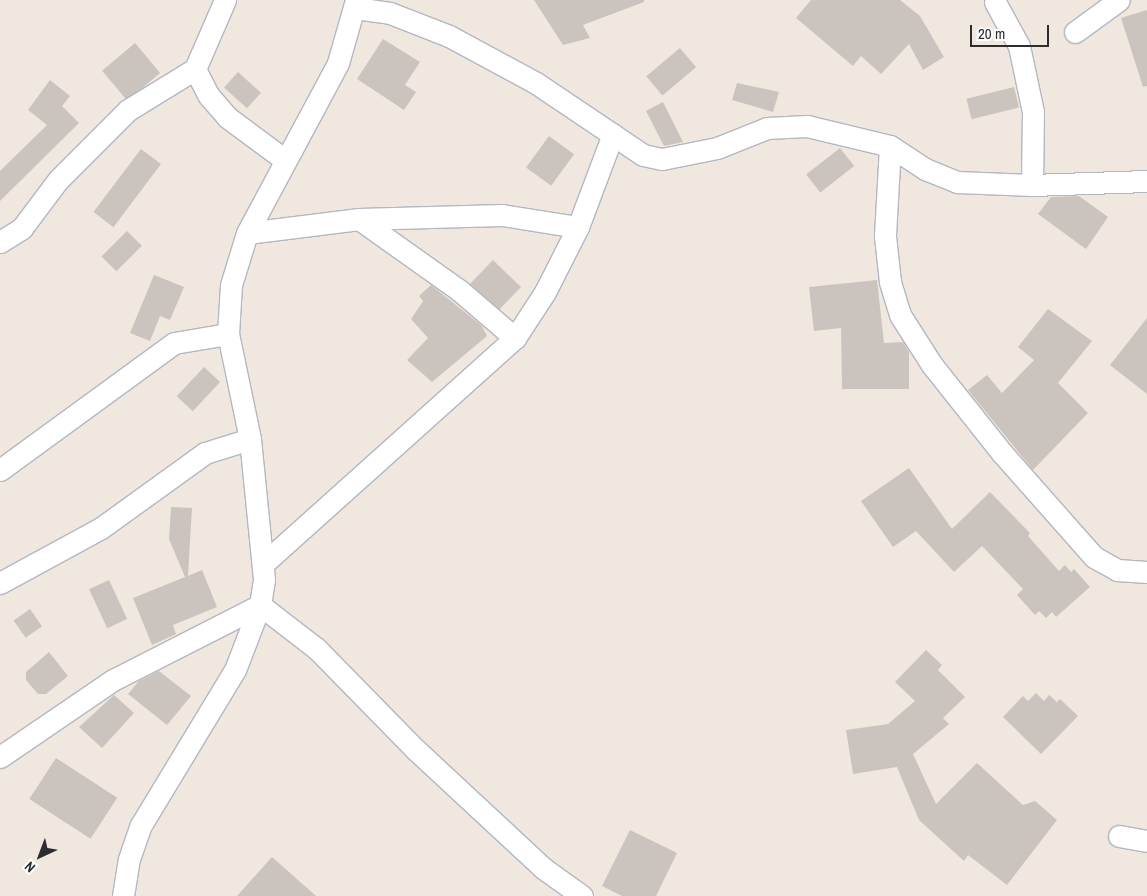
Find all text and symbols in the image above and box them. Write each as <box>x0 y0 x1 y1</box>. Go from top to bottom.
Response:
scale bar <box>972 15 1051 47</box>
text: 20 m <box>978 23 1005 44</box>
north arrow <box>15 831 65 881</box>
text: N <box>21 858 39 876</box>

